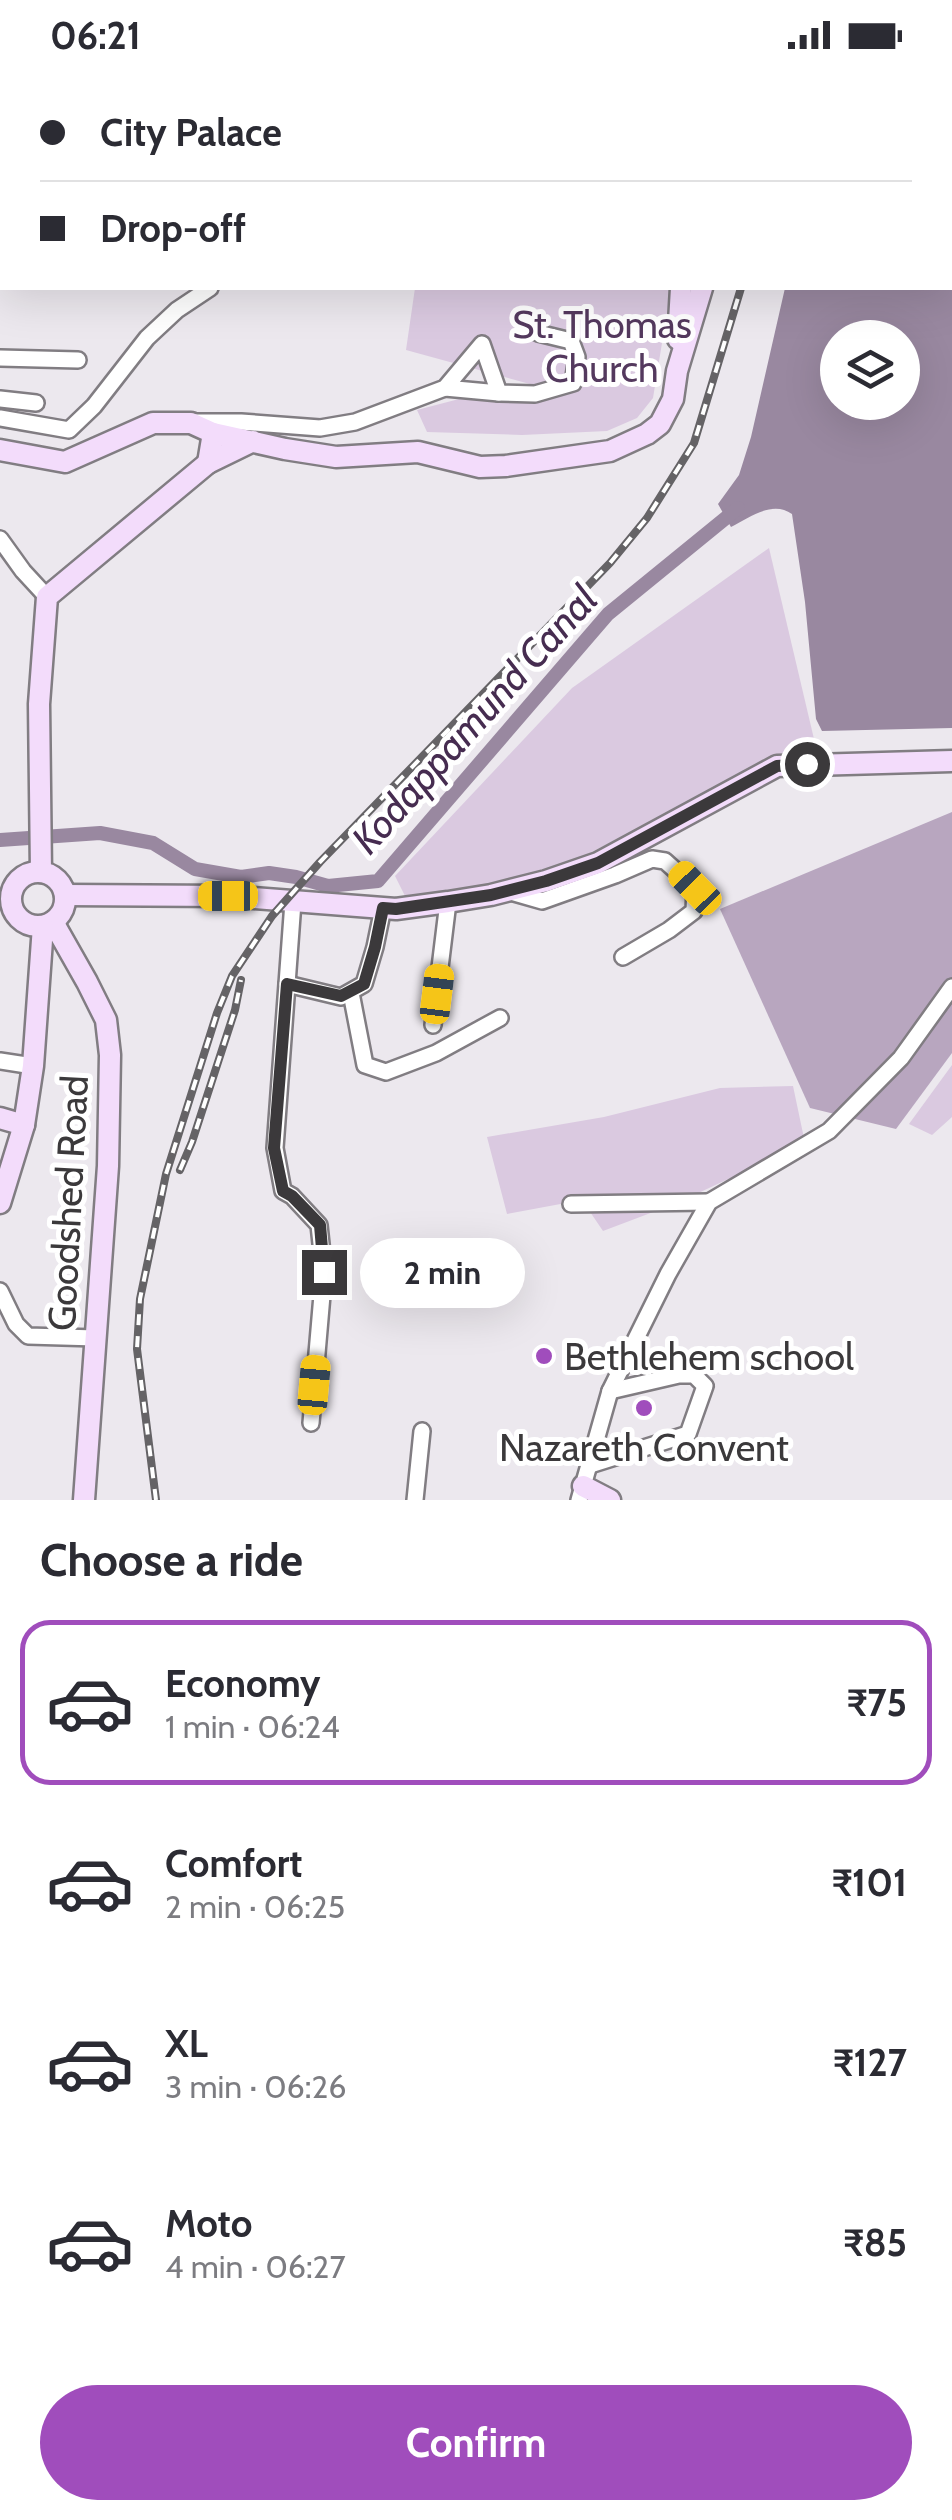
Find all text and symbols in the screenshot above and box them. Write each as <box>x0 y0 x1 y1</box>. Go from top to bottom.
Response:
text: 06:21 <box>50 12 141 59</box>
text: City Palace <box>100 109 282 156</box>
text: Drop-off <box>100 205 246 252</box>
park label: St. Thomas Church <box>512 301 692 392</box>
map controls <box>820 320 920 420</box>
button: layers <box>820 320 920 420</box>
water label: Kodappamund Canal <box>341 574 608 863</box>
route start <box>785 742 830 787</box>
car <box>663 856 727 920</box>
car <box>198 881 258 911</box>
car <box>418 962 456 1026</box>
street label: Goodshed Road <box>38 1074 98 1332</box>
callout: 2 min <box>359 1237 524 1307</box>
route end <box>302 1250 347 1295</box>
text: 2 min <box>404 1253 481 1292</box>
place label: Bethlehem school <box>564 1333 854 1380</box>
marker: Bethlehem school <box>533 1345 555 1367</box>
car <box>296 1354 332 1416</box>
marker: Nazareth Convent <box>633 1397 655 1419</box>
place label: Nazareth Convent <box>499 1424 789 1471</box>
text: Choose a ride <box>40 1533 303 1587</box>
icon: car <box>45 1658 135 1748</box>
text: Economy <box>165 1660 320 1707</box>
text: ₹75 <box>847 1679 907 1726</box>
text: 1 min · 06:24 <box>165 1707 340 1746</box>
icon: car <box>45 1838 135 1928</box>
text: Comfort <box>165 1840 302 1887</box>
text: ₹101 <box>831 1859 907 1906</box>
text: 2 min · 06:25 <box>165 1887 345 1926</box>
icon: car <box>45 2018 135 2108</box>
text: XL <box>165 2020 208 2067</box>
text: ₹127 <box>833 2039 907 2086</box>
text: 3 min · 06:26 <box>165 2067 346 2106</box>
icon: car <box>45 2198 135 2288</box>
text: Moto <box>165 2200 252 2247</box>
text: ₹85 <box>843 2219 907 2266</box>
text: 4 min · 06:27 <box>165 2247 345 2286</box>
button: Confirm <box>40 2385 912 2500</box>

